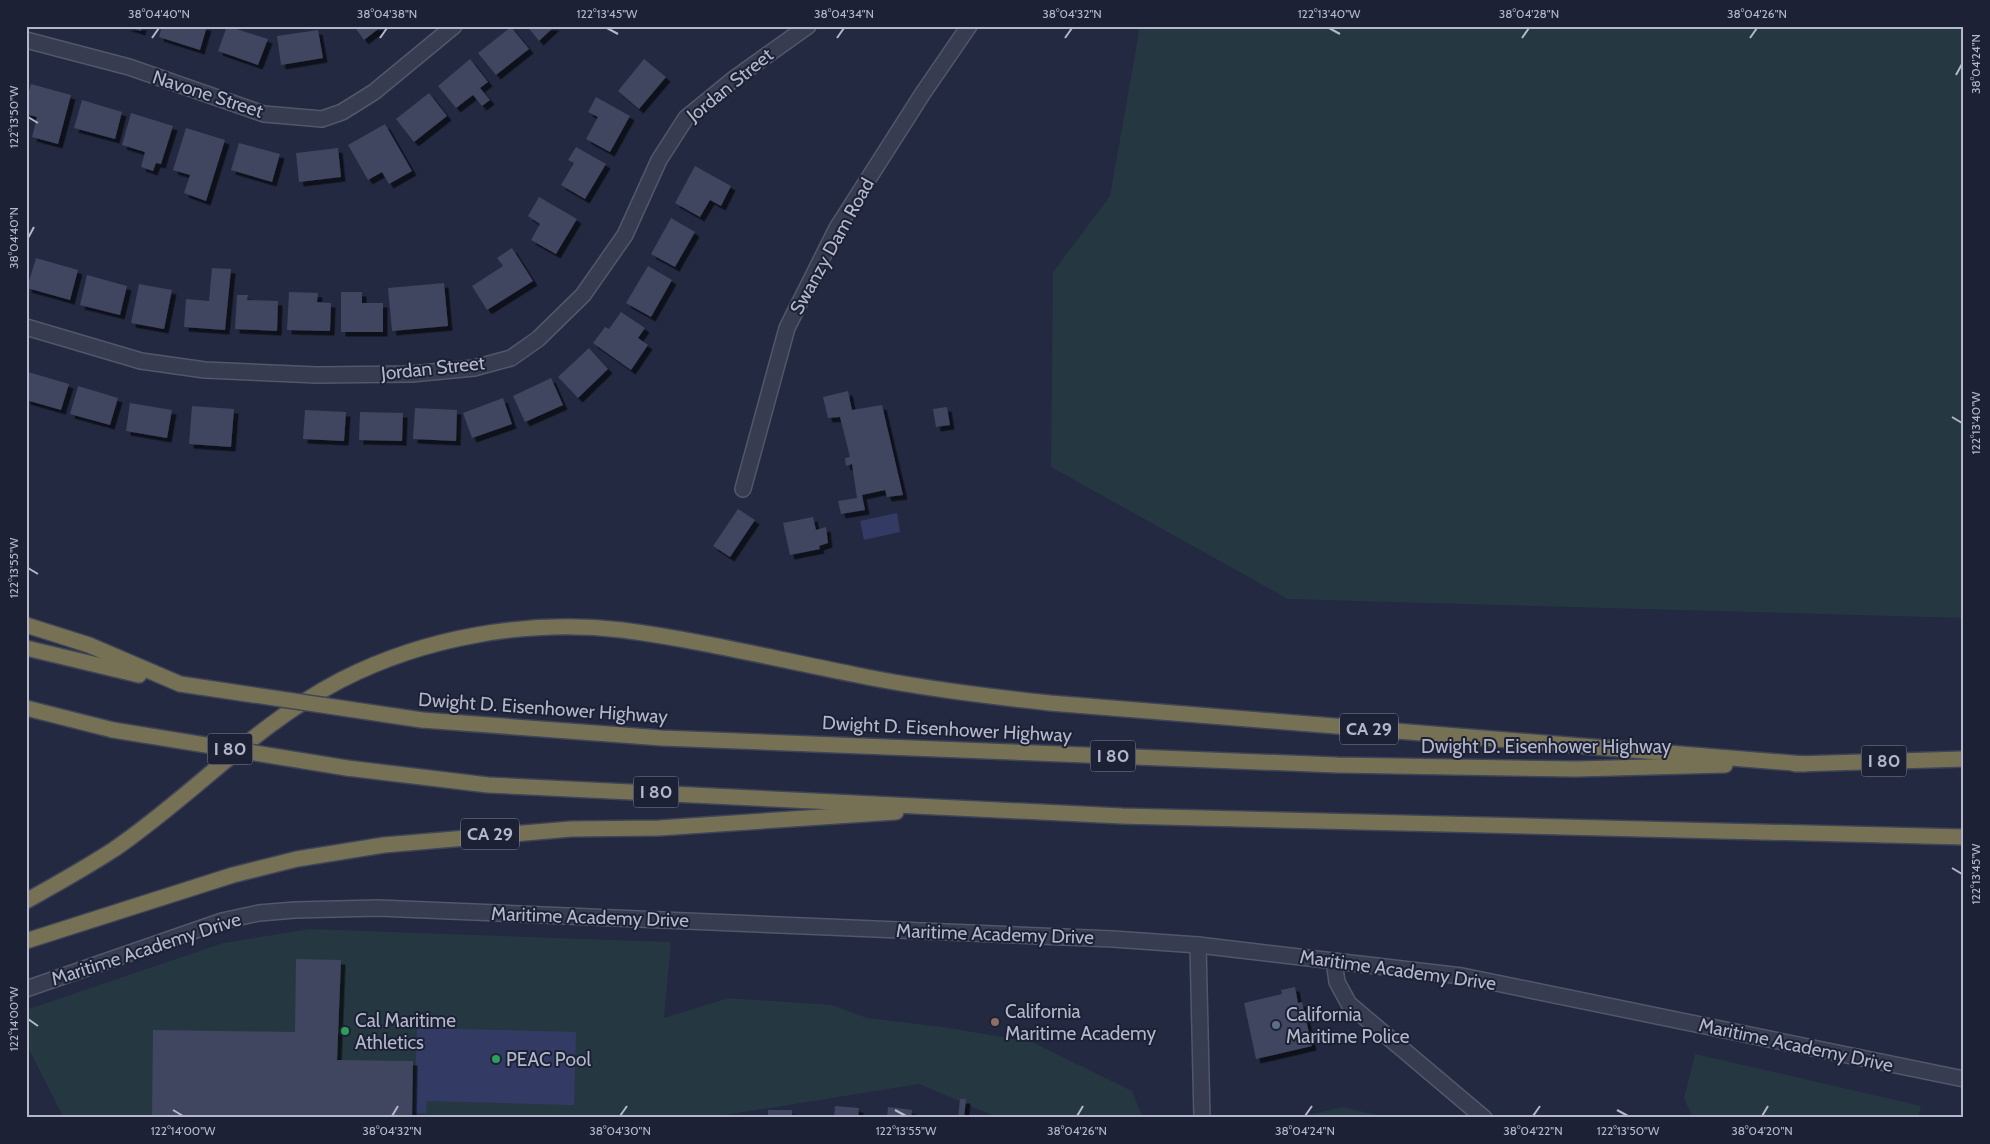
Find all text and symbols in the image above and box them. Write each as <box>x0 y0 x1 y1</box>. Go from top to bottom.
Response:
text: 38°04'40"N <box>128 6 190 21</box>
text: 38°04'38"N <box>357 6 417 21</box>
text: 122°13'45"W <box>577 6 638 21</box>
text: 38°04'34"N <box>814 6 874 21</box>
text: 38°04'32"N <box>1042 6 1102 21</box>
text: 122°13'40"W <box>1298 6 1361 21</box>
text: 38°04'28"N <box>1499 6 1559 21</box>
text: 38°04'26"N <box>1727 6 1787 21</box>
text: 38°04'24"N <box>1968 34 1983 94</box>
street label: Jordan Street <box>682 43 778 127</box>
street label: Navone Street <box>150 65 267 123</box>
text: 122°13'50"W <box>6 85 21 148</box>
street label: Swanzy Dam Road <box>785 174 879 318</box>
text: 38°04'40"N <box>6 207 21 269</box>
street label: Jordan Street <box>379 351 487 385</box>
text: 122°13'40"W <box>1968 391 1983 454</box>
text: 122°13'55"W <box>6 537 21 598</box>
street label: Dwight D. Eisenhower Highway <box>417 688 669 728</box>
street label: Dwight D. Eisenhower Highway <box>822 711 1073 747</box>
road number: CA 29 <box>1340 714 1398 744</box>
road number: I 80 <box>208 734 252 764</box>
street label: Dwight D. Eisenhower Highway <box>1421 735 1671 758</box>
road number: I 80 <box>1090 740 1136 771</box>
road number: I 80 <box>1862 746 1906 776</box>
road number: I 80 <box>634 776 678 808</box>
road number: CA 29 <box>461 819 519 850</box>
text: 122°13'45"W <box>1968 843 1983 904</box>
street label: Maritime Academy Drive <box>491 902 690 932</box>
street label: Maritime Academy Drive <box>48 907 244 991</box>
street label: Maritime Academy Drive <box>896 919 1095 949</box>
street label: Maritime Academy Drive <box>1298 945 1498 995</box>
text: 122°14'00"W <box>6 986 21 1051</box>
place label: California Maritime Academy <box>1005 1000 1156 1045</box>
place label: California Maritime Police <box>1286 1003 1410 1048</box>
place label: Cal Maritime Athletics <box>355 1009 456 1054</box>
street label: Maritime Academy Drive <box>1697 1013 1895 1077</box>
marker: California Maritime Academy <box>989 1016 1001 1028</box>
marker: California Maritime Police <box>1270 1019 1282 1031</box>
marker: Cal Maritime Athletics <box>339 1025 351 1037</box>
place label: PEAC Pool <box>506 1048 591 1071</box>
marker: PEAC Pool <box>490 1053 502 1065</box>
text: 122°14'00"W <box>151 1123 216 1138</box>
text: 38°04'32"N <box>362 1123 422 1138</box>
text: 38°04'30"N <box>589 1123 651 1138</box>
text: 122°13'55"W <box>876 1123 937 1138</box>
text: 38°04'26"N <box>1047 1123 1107 1138</box>
text: 38°04'24"N <box>1275 1123 1335 1138</box>
text: 38°04'22"N <box>1503 1123 1563 1138</box>
text: 122°13'50"W <box>1597 1123 1660 1138</box>
text: 38°04'20"N <box>1731 1123 1793 1138</box>

